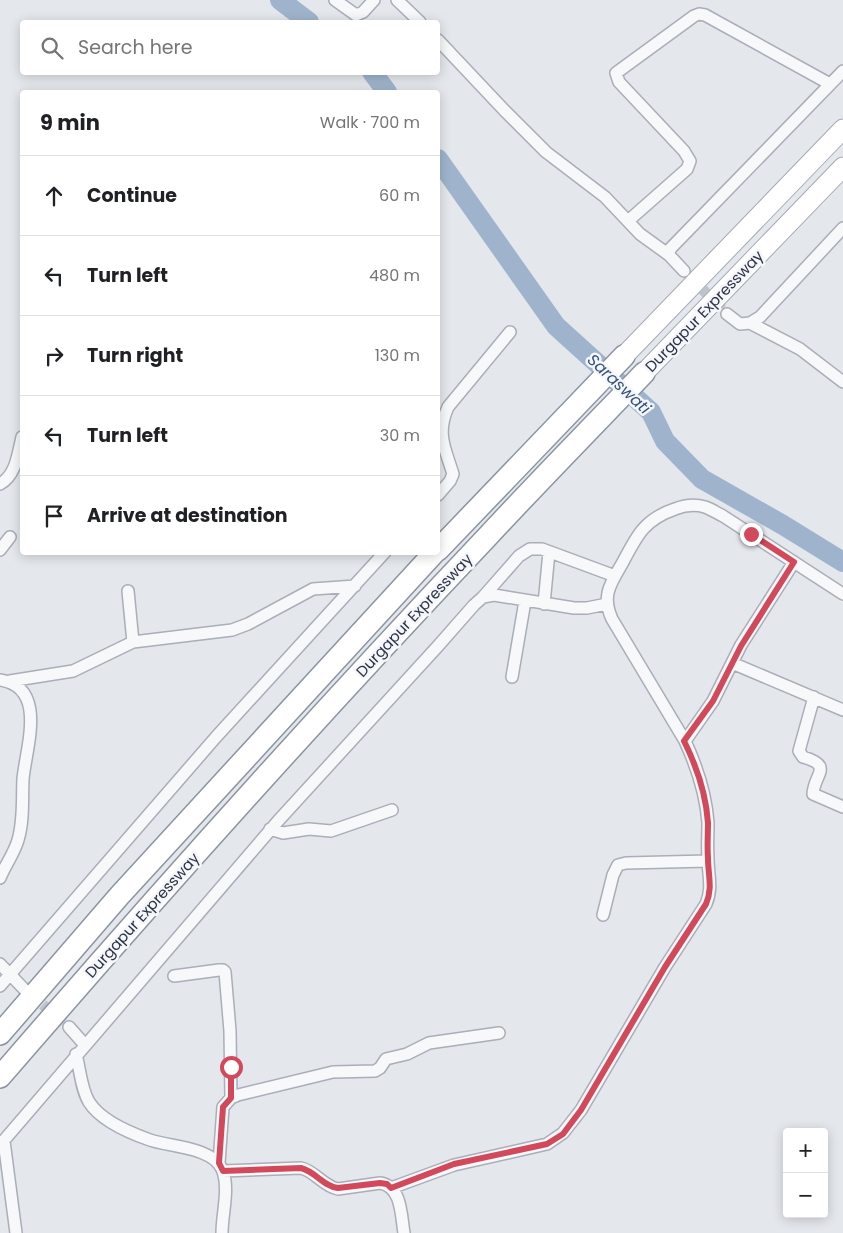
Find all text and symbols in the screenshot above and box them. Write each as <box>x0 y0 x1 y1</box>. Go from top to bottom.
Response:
search box <box>20 20 440 75</box>
icon: search <box>38 34 66 62</box>
text: Search here <box>78 34 192 61</box>
text: 9 min <box>40 108 100 137</box>
text: Walk · 700 m <box>320 111 420 134</box>
icon: ahead <box>40 182 68 210</box>
text: Continue <box>87 182 177 209</box>
text: 60 m <box>379 184 420 207</box>
street label: Durgapur Expressway <box>640 245 768 377</box>
icon: left <box>40 262 68 290</box>
text: Turn left <box>87 262 168 289</box>
text: 480 m <box>369 264 420 287</box>
icon: right <box>40 342 68 370</box>
text: Turn right <box>87 342 183 369</box>
text: 130 m <box>375 344 420 367</box>
water label: Saraswati <box>582 349 656 420</box>
icon: left <box>40 422 68 450</box>
text: Turn left <box>87 422 168 449</box>
text: 30 m <box>380 424 420 447</box>
icon: arrive <box>40 502 68 530</box>
text: Arrive at destination <box>87 502 288 529</box>
route end <box>740 523 763 546</box>
street label: Durgapur Expressway <box>351 548 477 681</box>
street label: Durgapur Expressway <box>80 847 204 982</box>
route start <box>220 1056 243 1079</box>
map controls <box>783 1128 828 1218</box>
button: + <box>783 1128 828 1173</box>
button: − <box>783 1173 828 1218</box>

